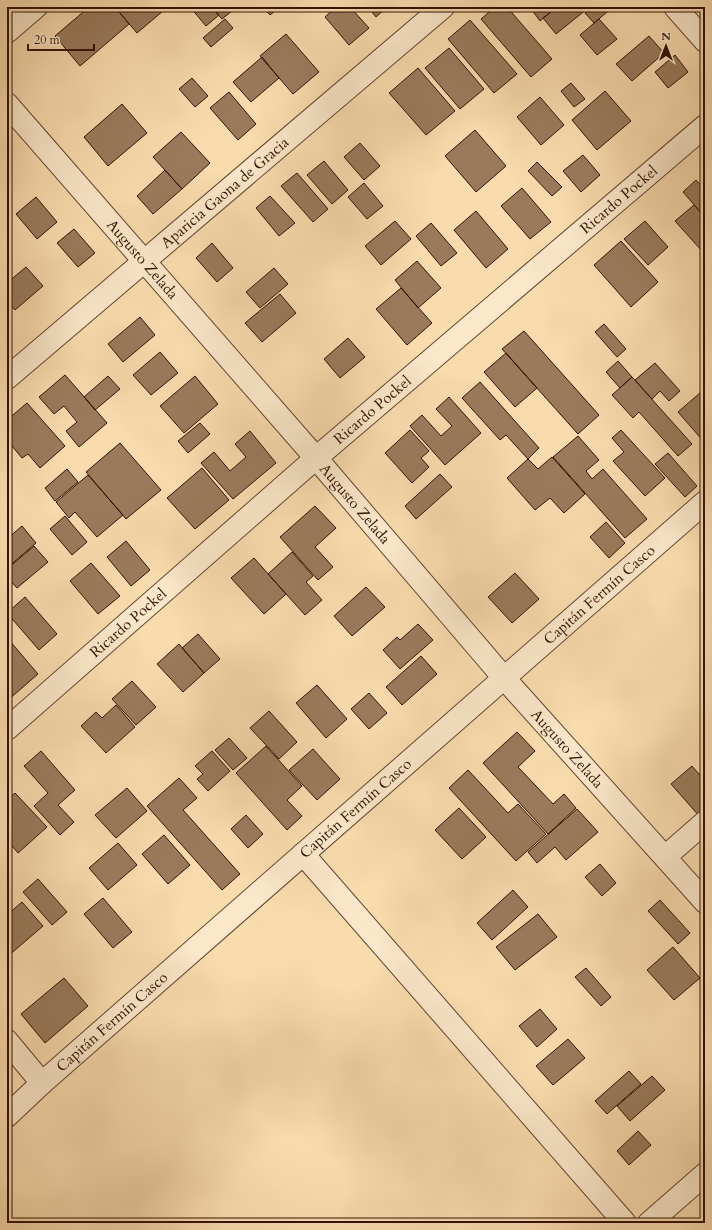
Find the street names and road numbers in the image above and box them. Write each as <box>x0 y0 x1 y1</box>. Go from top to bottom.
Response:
street label: Aparicia Gaona de Gracia <box>157 132 293 253</box>
street label: Ricardo Pockel <box>576 161 662 238</box>
street label: Augusto Zelada <box>102 215 183 304</box>
street label: Ricardo Pockel <box>329 371 415 449</box>
street label: Augusto Zelada <box>315 459 395 549</box>
street label: Capitán Fermín Casco <box>539 540 659 649</box>
street label: Ricardo Pockel <box>85 584 171 662</box>
street label: Augusto Zelada <box>526 705 608 793</box>
street label: Capitán Fermín Casco <box>295 754 416 863</box>
street label: Capitán Fermín Casco <box>52 967 172 1076</box>

